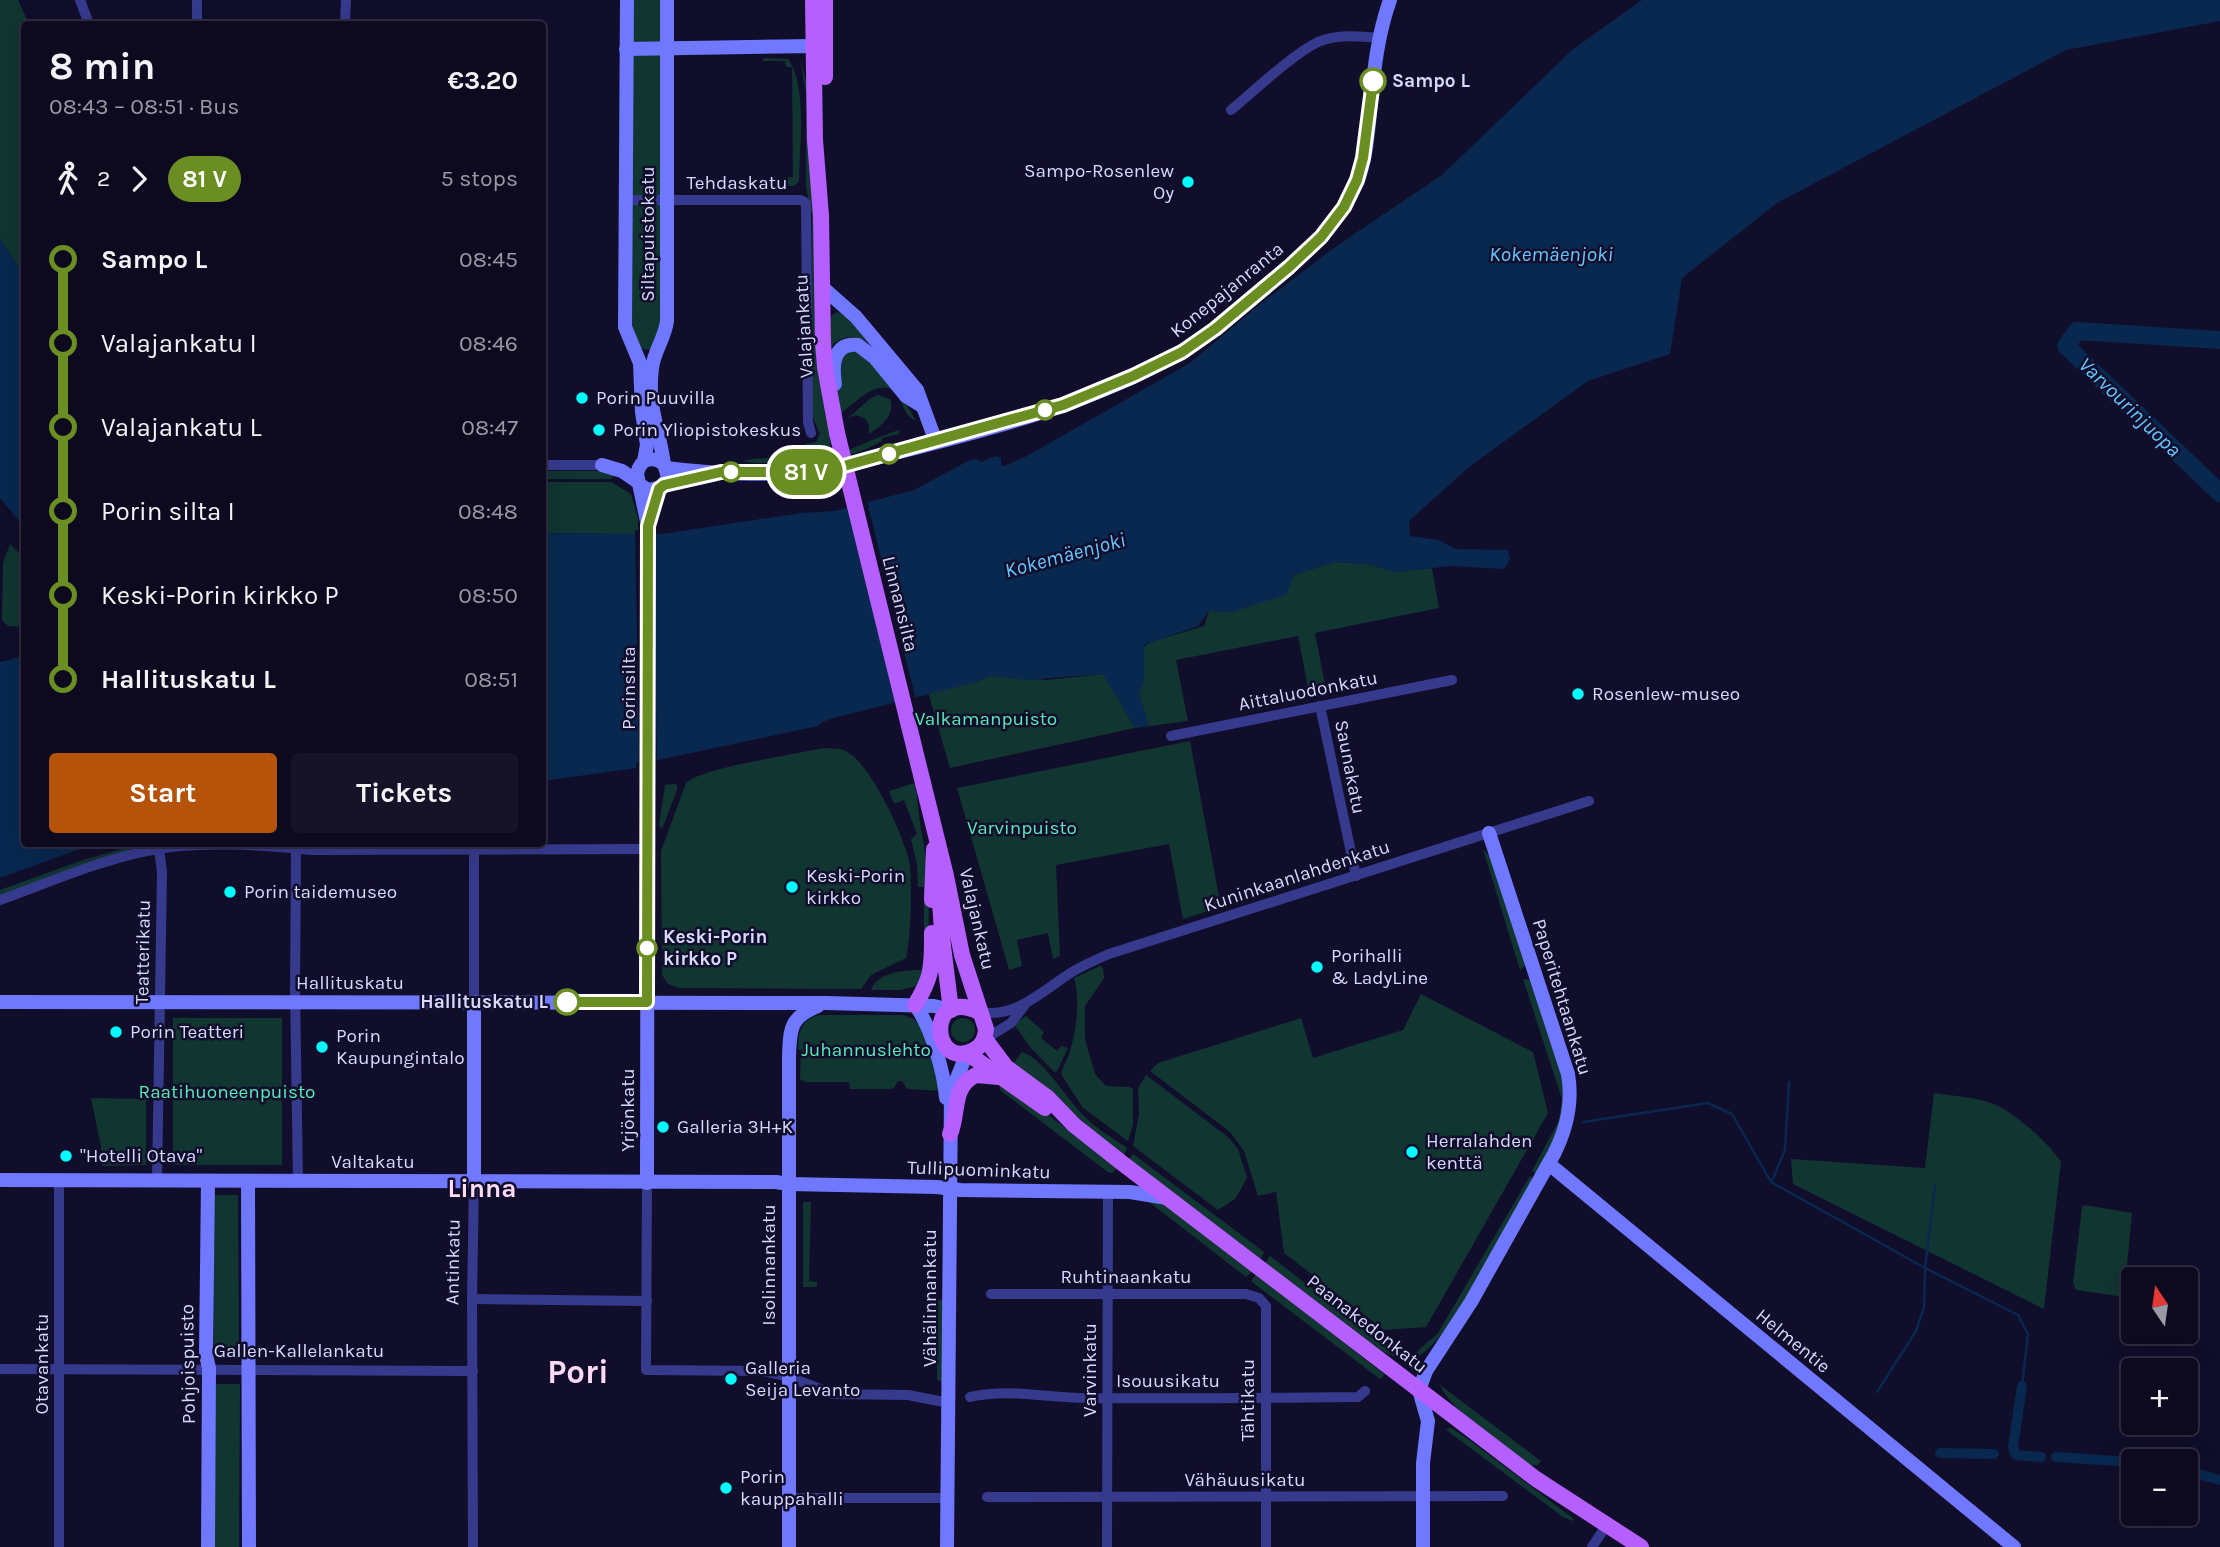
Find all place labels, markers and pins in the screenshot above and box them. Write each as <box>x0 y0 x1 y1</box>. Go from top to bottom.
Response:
marker: Sampo L <box>1360 68 1386 94</box>
place label: Sampo L <box>1392 70 1470 92</box>
place label: Sampo-Rosenlew Oy <box>1024 160 1174 204</box>
marker: Sampo-Rosenlew Oy <box>1180 174 1196 190</box>
place label: Porin Puuvilla <box>596 387 715 409</box>
marker: Porin Puuvilla <box>574 390 590 406</box>
unlabelled marker <box>1035 400 1055 420</box>
place label: Porin Yliopistokeskus <box>613 419 801 441</box>
marker: Porin Yliopistokeskus <box>591 422 607 438</box>
unlabelled marker <box>879 444 899 464</box>
unlabelled marker <box>721 462 741 482</box>
place label: Rosenlew-museo <box>1592 683 1740 705</box>
marker: Rosenlew-museo <box>1570 686 1586 702</box>
place label: Keski-Porin kirkko <box>806 865 905 909</box>
marker: Keski-Porin kirkko <box>784 879 800 895</box>
place label: Porin taidemuseo <box>244 881 397 903</box>
marker: Porin taidemuseo <box>222 884 238 900</box>
place label: Keski-Porin kirkko P <box>663 926 767 970</box>
marker: Keski-Porin kirkko P <box>637 938 657 958</box>
place label: Porihalli & LadyLine <box>1331 945 1428 989</box>
marker: Porihalli & LadyLine <box>1309 959 1325 975</box>
marker: Hallituskatu L <box>554 989 580 1015</box>
place label: Hallituskatu L <box>420 991 549 1013</box>
place label: Porin Teatteri <box>130 1021 244 1043</box>
marker: Porin Teatteri <box>108 1024 124 1040</box>
place label: Porin Kaupungintalo <box>336 1025 465 1069</box>
marker: Porin Kaupungintalo <box>314 1039 330 1055</box>
place label: Galleria 3H+K <box>677 1116 793 1138</box>
marker: Galleria 3H+K <box>655 1119 671 1135</box>
place label: Herralahden kenttä <box>1426 1130 1532 1174</box>
marker: Herralahden kenttä <box>1404 1144 1420 1160</box>
place label: "Hotelli Otava" <box>80 1145 202 1167</box>
marker: "Hotelli Otava" <box>58 1148 74 1164</box>
place label: Galleria Seija Levanto <box>745 1357 860 1401</box>
marker: Galleria Seija Levanto <box>723 1371 739 1387</box>
place label: Porin kauppahalli <box>740 1466 844 1510</box>
marker: Porin kauppahalli <box>718 1480 734 1496</box>

